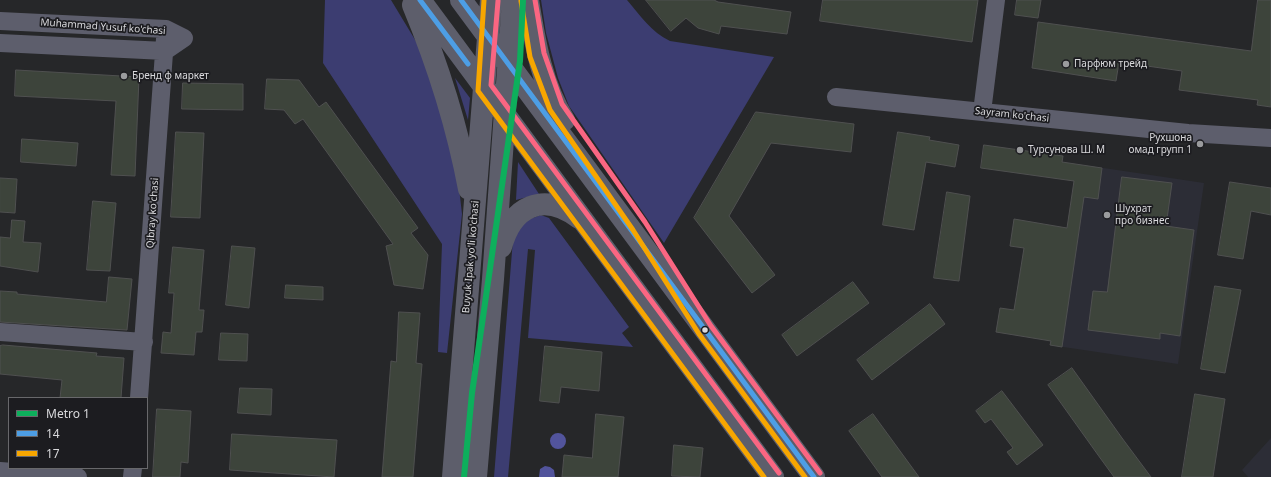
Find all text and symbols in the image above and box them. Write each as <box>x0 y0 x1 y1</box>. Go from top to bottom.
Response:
street label: Muhammad Yusuf ko'chasi <box>40 17 166 37</box>
place label: Парфюм трейд <box>1074 58 1147 70</box>
marker: Парфюм трейд <box>1061 59 1071 69</box>
place label: Бренд ф маркет <box>132 70 209 82</box>
marker: Бренд ф маркет <box>119 71 129 81</box>
street label: Sayram ko'chasi <box>974 105 1050 125</box>
place label: Рухшона омад групп 1 <box>1128 132 1192 156</box>
marker: Рухшона омад групп 1 <box>1195 139 1205 149</box>
place label: Турсунова Ш. М <box>1028 144 1105 156</box>
marker: Турсунова Ш. М <box>1015 145 1025 155</box>
street label: Qibray ko'chasi <box>145 177 161 249</box>
street label: Buyuk Ipak yo'li ko'chasi <box>460 200 482 314</box>
place label: Шухрат про бизнес <box>1115 203 1169 226</box>
marker: Шухрат про бизнес <box>1102 210 1112 220</box>
unlabelled marker <box>700 325 710 335</box>
legend <box>8 397 148 469</box>
text: Metro 1 <box>46 405 90 422</box>
text: 14 <box>46 425 60 442</box>
text: 17 <box>46 445 60 462</box>

